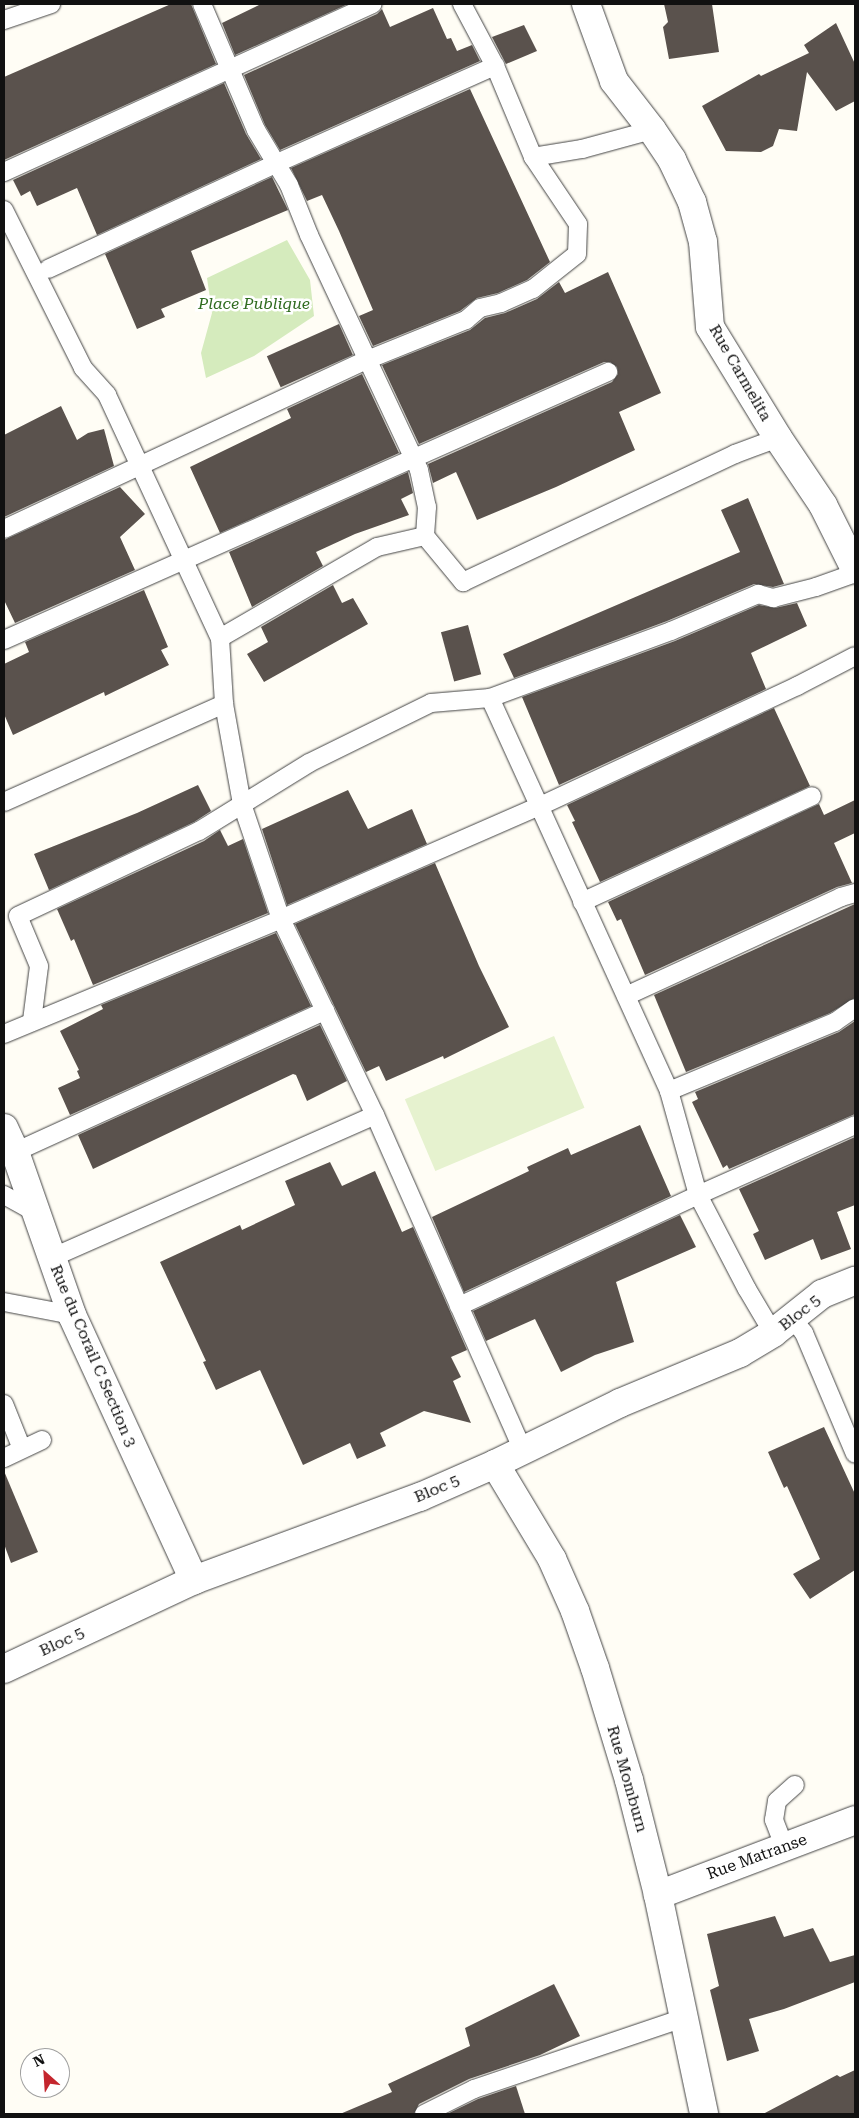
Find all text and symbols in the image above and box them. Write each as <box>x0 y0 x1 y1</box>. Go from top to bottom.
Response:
park label: Place Publique <box>198 294 310 314</box>
street label: Rue Carmelita <box>705 321 775 425</box>
street label: Rue du Corail C Section 3 <box>46 1262 140 1450</box>
street label: Bloc 5 <box>775 1291 825 1335</box>
street label: Bloc 5 <box>411 1471 463 1507</box>
street label: Bloc 5 <box>36 1623 88 1661</box>
street label: Rue Momburn <box>603 1723 651 1835</box>
street label: Rue Matranse <box>704 1830 810 1884</box>
north arrow <box>20 2048 70 2098</box>
text: N <box>31 2051 47 2070</box>

